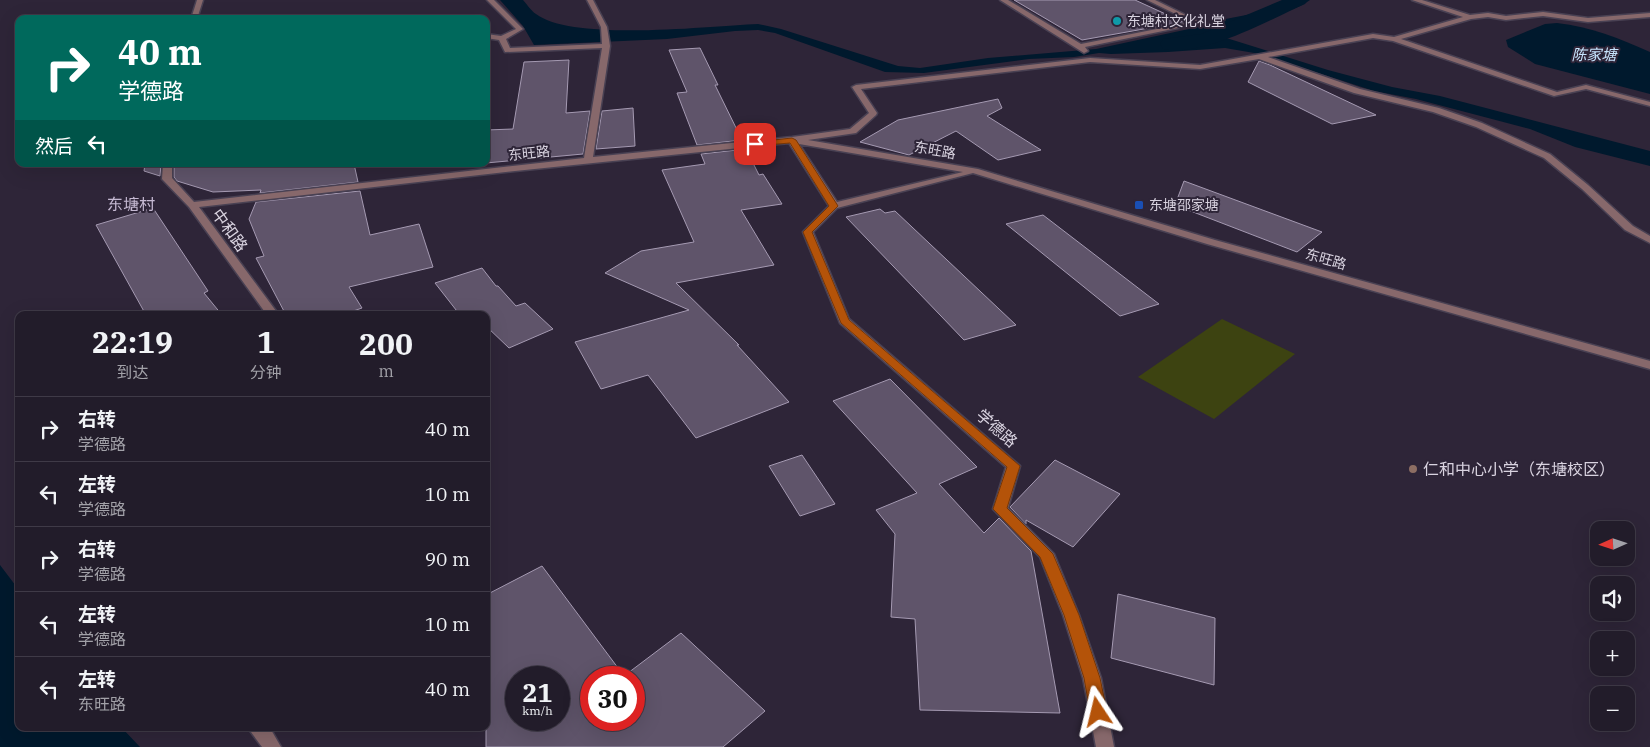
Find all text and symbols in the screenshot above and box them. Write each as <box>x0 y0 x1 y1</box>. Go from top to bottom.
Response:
place label: 东塘村文化礼堂 <box>1127 12 1225 30</box>
marker: 东塘村文化礼堂 <box>1111 15 1123 27</box>
text: 40 m <box>118 29 202 75</box>
icon: right <box>35 35 100 100</box>
water label: 陈家塘 <box>1571 45 1619 64</box>
text: 学德路 <box>118 76 184 105</box>
pin <box>734 123 776 165</box>
icon: left <box>83 130 111 158</box>
icon: arrive <box>741 130 769 158</box>
text: 然后 <box>35 134 73 158</box>
street label: 东旺路 <box>913 137 957 163</box>
street label: 东旺路 <box>507 142 551 164</box>
district label: 东塘村 <box>107 194 155 214</box>
place label: 东塘邵家塘 <box>1149 196 1219 214</box>
marker: 东塘邵家塘 <box>1133 199 1145 211</box>
street label: 中和路 <box>208 205 252 255</box>
street label: 东旺路 <box>1303 245 1349 273</box>
text: 22:19 <box>92 322 173 361</box>
text: 1 <box>257 322 275 361</box>
text: 200 <box>359 324 413 363</box>
text: m <box>378 361 394 381</box>
text: 到达 <box>117 362 149 382</box>
text: 分钟 <box>250 362 282 382</box>
street label: 学德路 <box>972 405 1022 451</box>
text: 右转 <box>78 407 116 431</box>
icon: right <box>35 415 63 443</box>
text: 40 m <box>425 417 470 441</box>
text: 学德路 <box>78 434 126 454</box>
place label: 仁和中心小学（东塘校区） <box>1423 459 1615 479</box>
marker: 仁和中心小学（东塘校区） <box>1407 463 1419 475</box>
text: 左转 <box>78 472 116 496</box>
icon: left <box>35 480 63 508</box>
text: 10 m <box>425 482 470 506</box>
text: 学德路 <box>78 499 126 519</box>
north arrow <box>1590 521 1635 566</box>
map controls <box>1590 521 1635 731</box>
text: 右转 <box>78 537 116 561</box>
icon: right <box>35 545 63 573</box>
text: 90 m <box>425 547 470 571</box>
text: 学德路 <box>78 564 126 584</box>
button: sound <box>1590 576 1635 621</box>
text: 左转 <box>78 602 116 626</box>
icon: left <box>35 610 63 638</box>
text: 10 m <box>425 612 470 636</box>
text: 学德路 <box>78 629 126 649</box>
button: + <box>1590 631 1635 676</box>
speed limit sign: 30 <box>580 666 645 731</box>
text: 左转 <box>78 667 116 691</box>
icon: left <box>35 675 63 703</box>
text: 21 <box>522 676 553 709</box>
text: 40 m <box>425 677 470 701</box>
position arrow <box>1071 685 1123 737</box>
button: − <box>1590 686 1635 731</box>
text: 东旺路 <box>78 694 126 714</box>
text: km/h <box>522 703 553 718</box>

